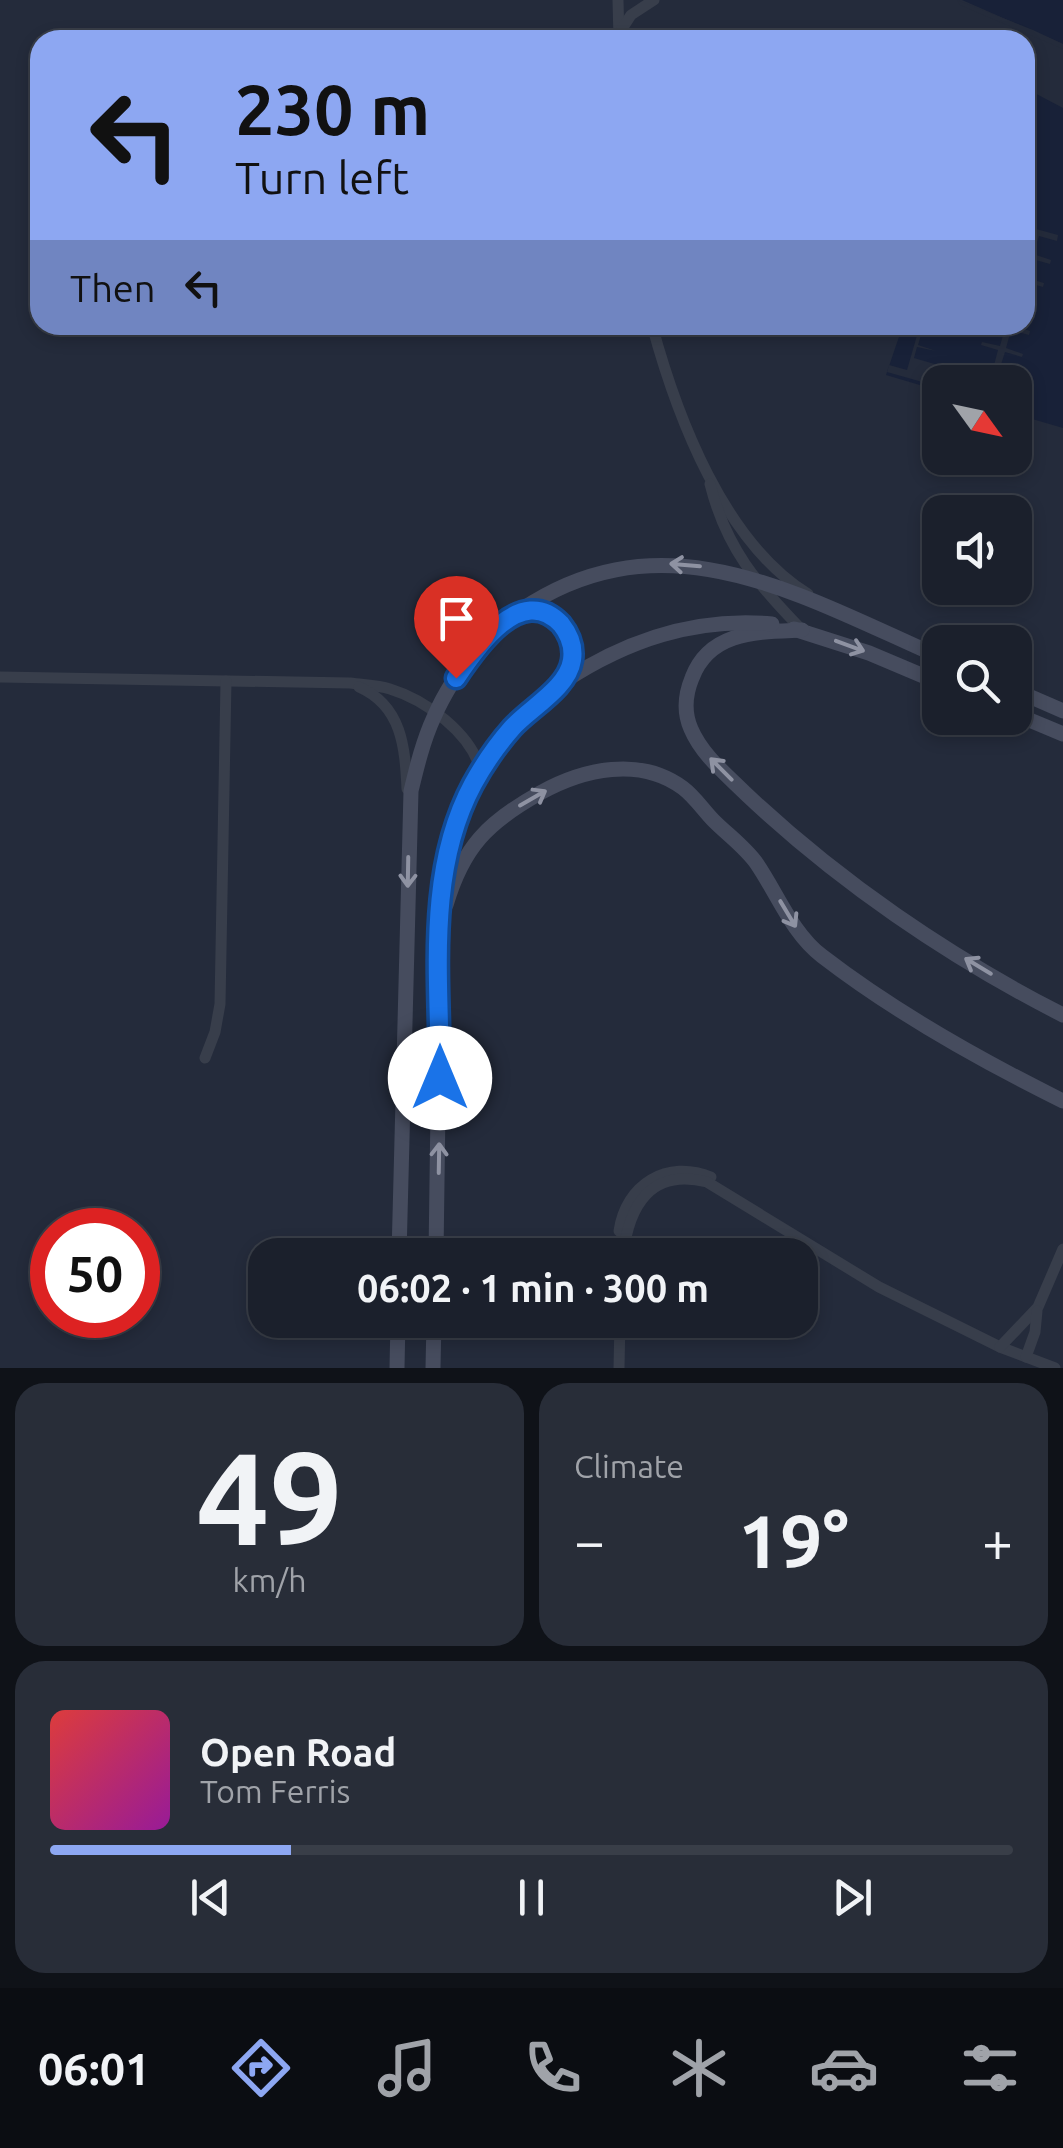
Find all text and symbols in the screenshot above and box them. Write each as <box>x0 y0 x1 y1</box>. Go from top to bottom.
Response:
icon: left <box>70 70 200 200</box>
text: 230 m <box>235 70 430 148</box>
text: Turn left <box>235 152 409 203</box>
icon: left <box>176 260 231 315</box>
text: Then <box>70 267 156 309</box>
north arrow <box>922 365 1032 475</box>
map controls <box>922 365 1032 735</box>
button: sound <box>922 495 1032 605</box>
one-way arrow <box>669 556 701 575</box>
pin <box>414 576 499 679</box>
icon: arrive <box>429 591 484 646</box>
button: search <box>922 625 1032 735</box>
one-way arrow <box>834 638 865 656</box>
one-way arrow <box>710 757 734 781</box>
one-way arrow <box>518 787 547 807</box>
one-way arrow <box>398 856 418 888</box>
one-way arrow <box>778 899 798 928</box>
one-way arrow <box>964 956 993 977</box>
position arrow <box>388 1026 492 1130</box>
one-way arrow <box>429 1142 448 1174</box>
speed limit sign: 50 <box>30 1208 160 1338</box>
text: 06:02 · 1 min · 300 m <box>357 1267 709 1309</box>
text: 49 <box>196 1424 343 1570</box>
text: Climate <box>574 1448 684 1484</box>
text: 19° <box>738 1498 849 1582</box>
text: − <box>574 1510 605 1571</box>
text: + <box>982 1510 1013 1571</box>
text: km/h <box>233 1562 306 1598</box>
text: Open Road <box>200 1731 396 1773</box>
text: Tom Ferris <box>200 1773 350 1809</box>
icon: previous <box>183 1870 238 1925</box>
icon: pause <box>504 1870 559 1925</box>
icon: next <box>825 1870 880 1925</box>
icon: directions <box>226 2033 296 2103</box>
icon: music <box>372 2033 442 2103</box>
icon: phone <box>518 2033 588 2103</box>
icon: climate <box>664 2033 734 2103</box>
icon: car <box>809 2033 879 2103</box>
icon: filters <box>955 2033 1025 2103</box>
text: 06:01 <box>38 2043 150 2094</box>

